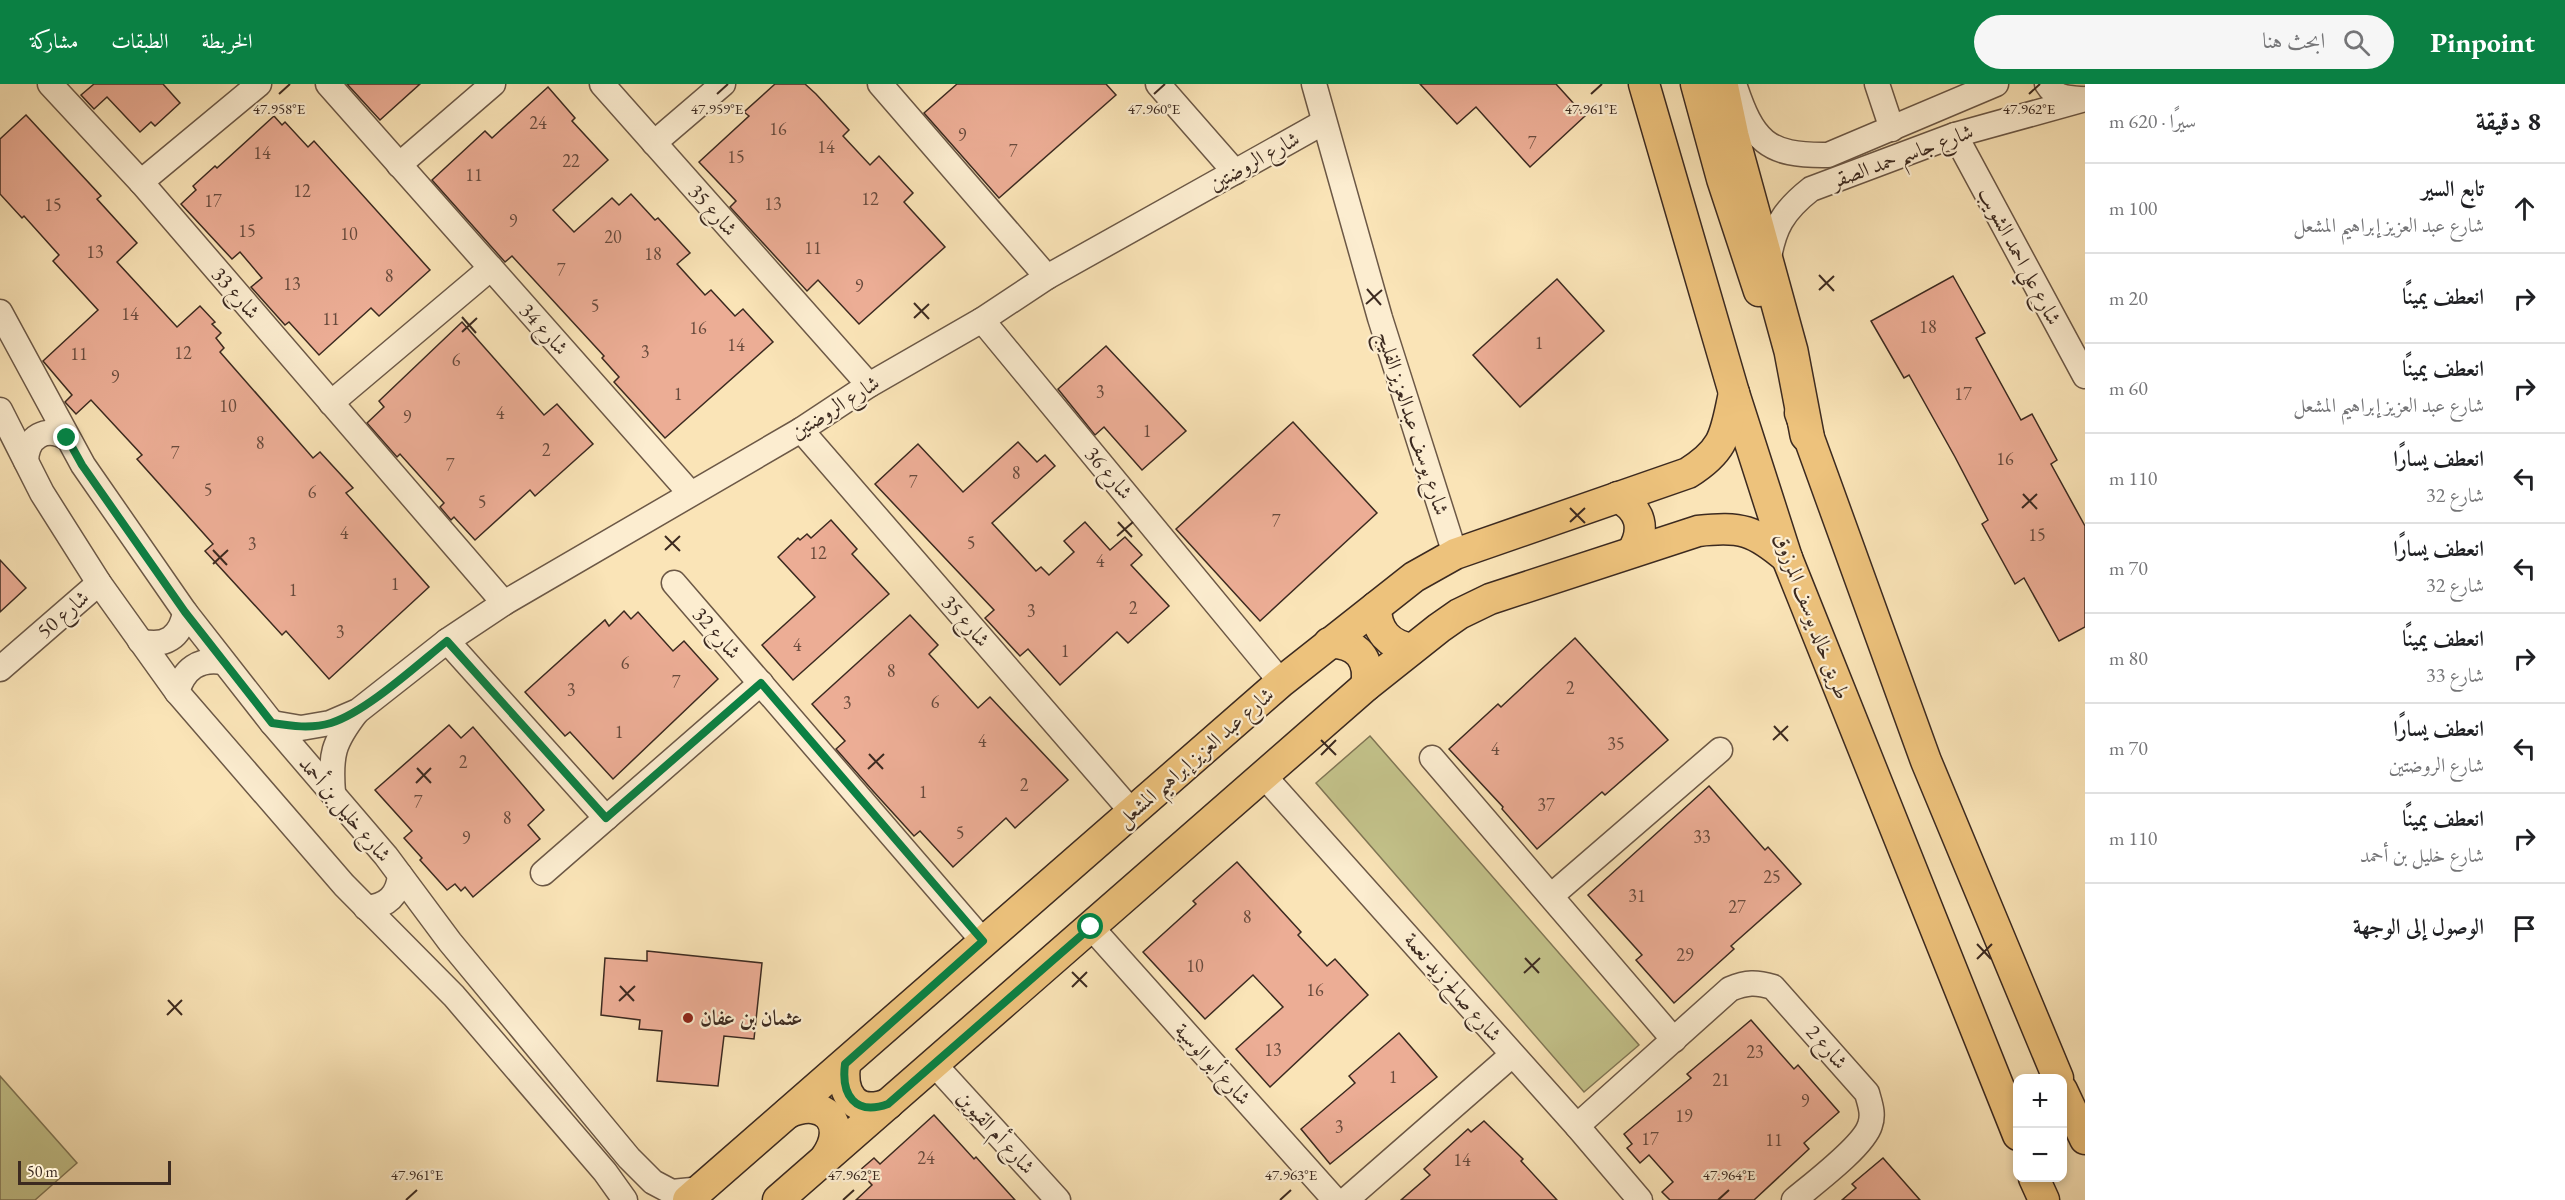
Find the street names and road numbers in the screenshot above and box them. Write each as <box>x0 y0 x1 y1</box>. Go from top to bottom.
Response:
street label: شارع جاسم حمد الصقر <box>1825 117 1979 202</box>
street label: شارع الروضتين <box>1203 125 1306 201</box>
street label: شارع 35 <box>679 178 744 245</box>
street label: شارع علي احمد الشويب <box>1967 182 2068 333</box>
street label: شارع 33 <box>202 261 267 328</box>
street label: شارع 34 <box>510 297 575 364</box>
street label: شارع يوسف عبدالعزيز الفليج <box>1365 327 1456 520</box>
street label: شارع الروضتين <box>785 369 887 449</box>
street label: شارع 36 <box>1076 441 1139 508</box>
street label: طريق خالد يوسف المرزوق <box>1768 529 1857 703</box>
street label: شارع 50 <box>31 583 98 648</box>
street label: شارع 35 <box>932 589 997 656</box>
street label: شارع 32 <box>683 601 748 668</box>
street label: شارع عبد العزيز إبراهيم المشعل <box>1110 681 1284 839</box>
street label: شارع خليل بن أحمد <box>289 749 398 871</box>
street label: شارع صالح زيد نعمة <box>1395 926 1508 1050</box>
street label: شارع أبو الوسية <box>1166 1016 1258 1114</box>
street label: شارع 2 <box>1797 1019 1854 1078</box>
street label: شارع أم القيوين <box>948 1083 1042 1183</box>

